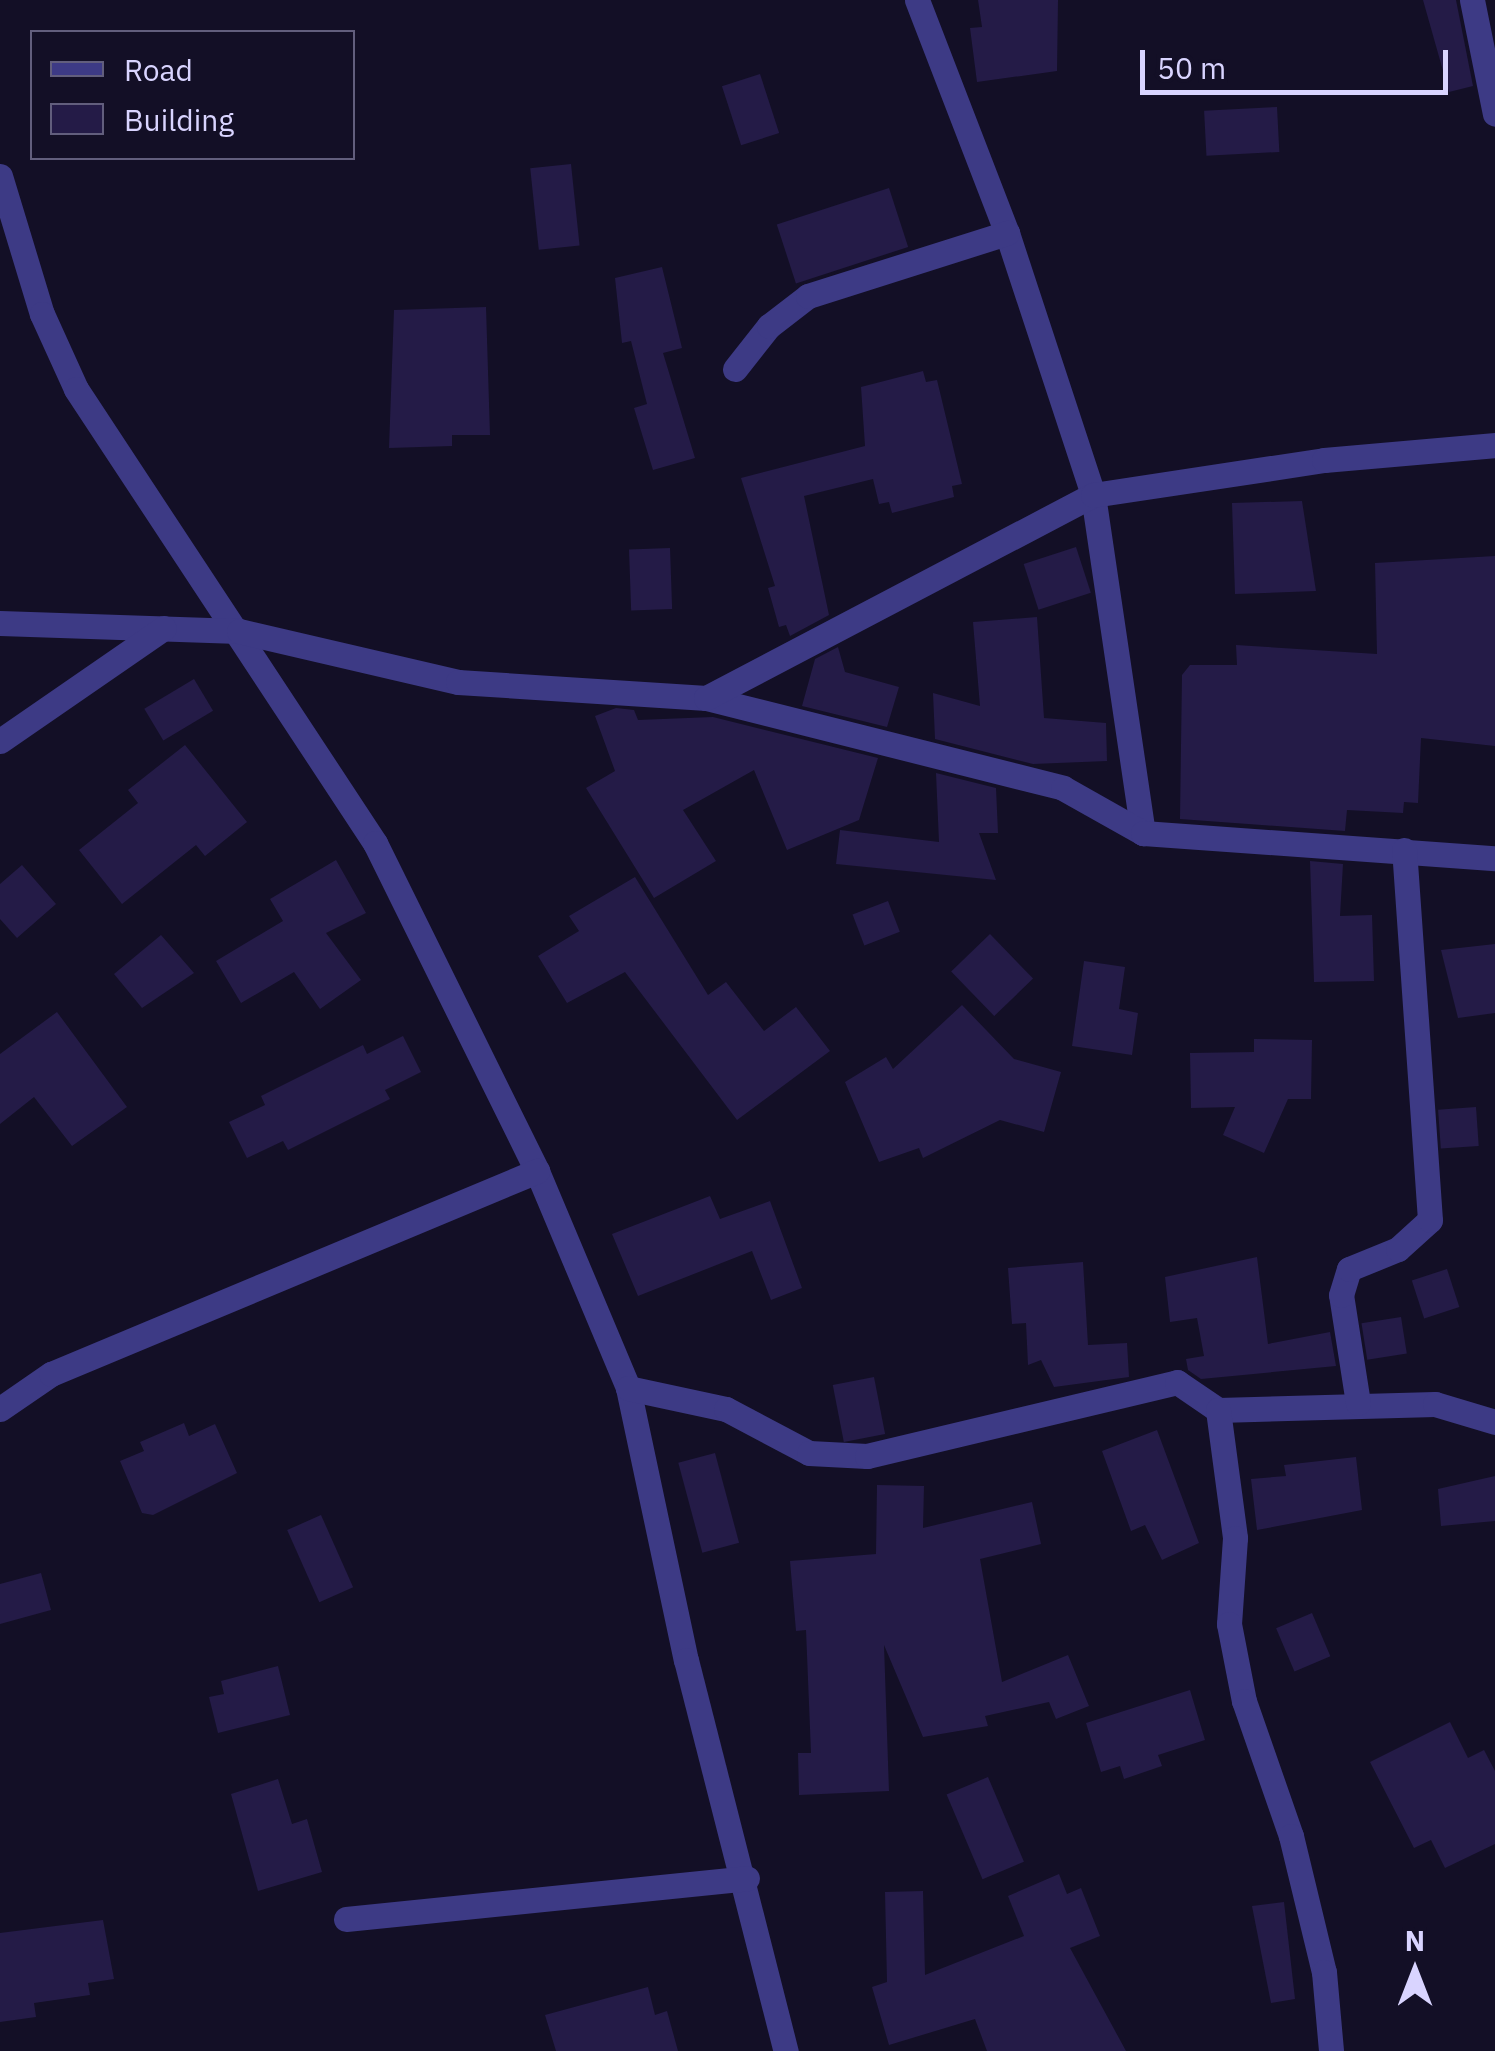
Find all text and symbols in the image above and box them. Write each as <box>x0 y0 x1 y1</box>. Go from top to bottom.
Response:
legend <box>30 30 355 160</box>
scale bar <box>1145 30 1452 92</box>
text: 50 m <box>1157 48 1226 87</box>
text: Road <box>124 50 193 89</box>
text: Building <box>124 100 234 139</box>
north arrow <box>1365 1921 1465 2021</box>
text: N <box>1405 1922 1425 1959</box>

